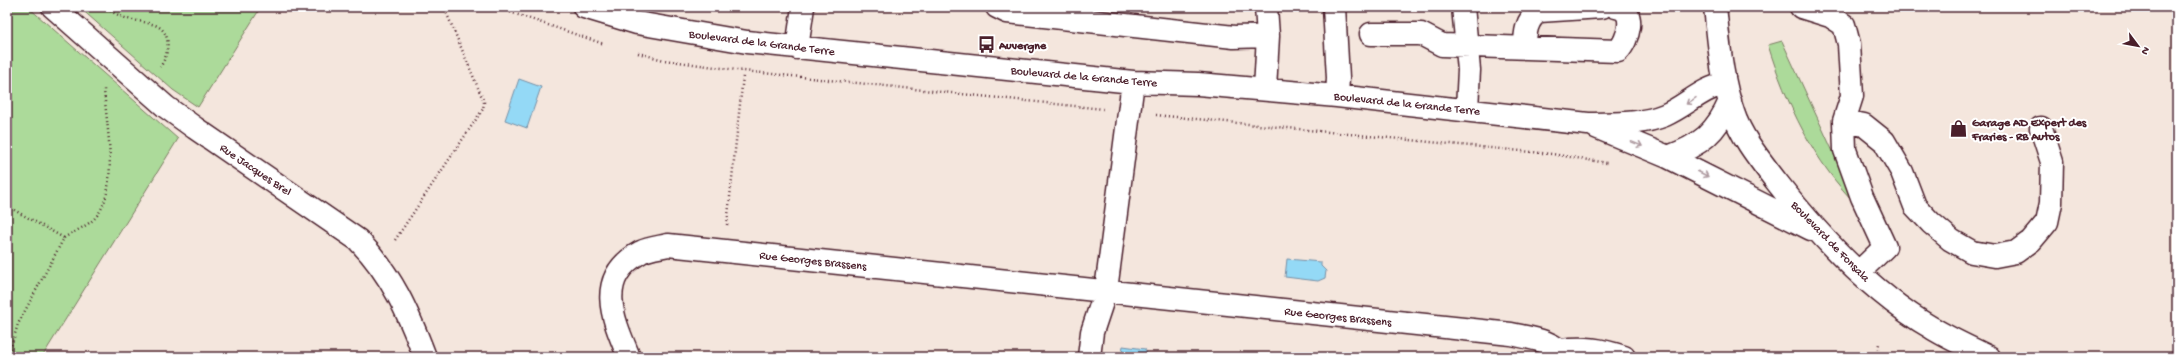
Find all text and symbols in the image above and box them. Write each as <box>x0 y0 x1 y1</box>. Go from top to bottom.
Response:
north arrow <box>2118 26 2158 66</box>
street label: Boulevard de la Grande Terre <box>687 28 836 60</box>
bus stop icon: Auvergne <box>976 35 996 55</box>
place label: Auvergne <box>998 40 1047 54</box>
text: N <box>2138 44 2152 56</box>
street label: Boulevard de la Grande Terre <box>1009 65 1158 91</box>
street label: Boulevard de la Grande Terre <box>1332 90 1481 120</box>
one-way arrow <box>1685 96 1696 105</box>
place label: Garage AD Expert des Fraries - RB Autos <box>1971 117 2087 145</box>
shop icon: Garage AD Expert des Fraries - RB Autos <box>1949 119 1969 139</box>
one-way arrow <box>1630 140 1642 148</box>
street label: Rue Jacques Brel <box>216 141 294 200</box>
one-way arrow <box>1697 171 1709 179</box>
street label: Boulevard de Fonsala <box>1787 198 1872 286</box>
street label: Rue Georges Brassens <box>759 249 868 275</box>
street label: Rue Georges Brassens <box>1284 305 1393 331</box>

